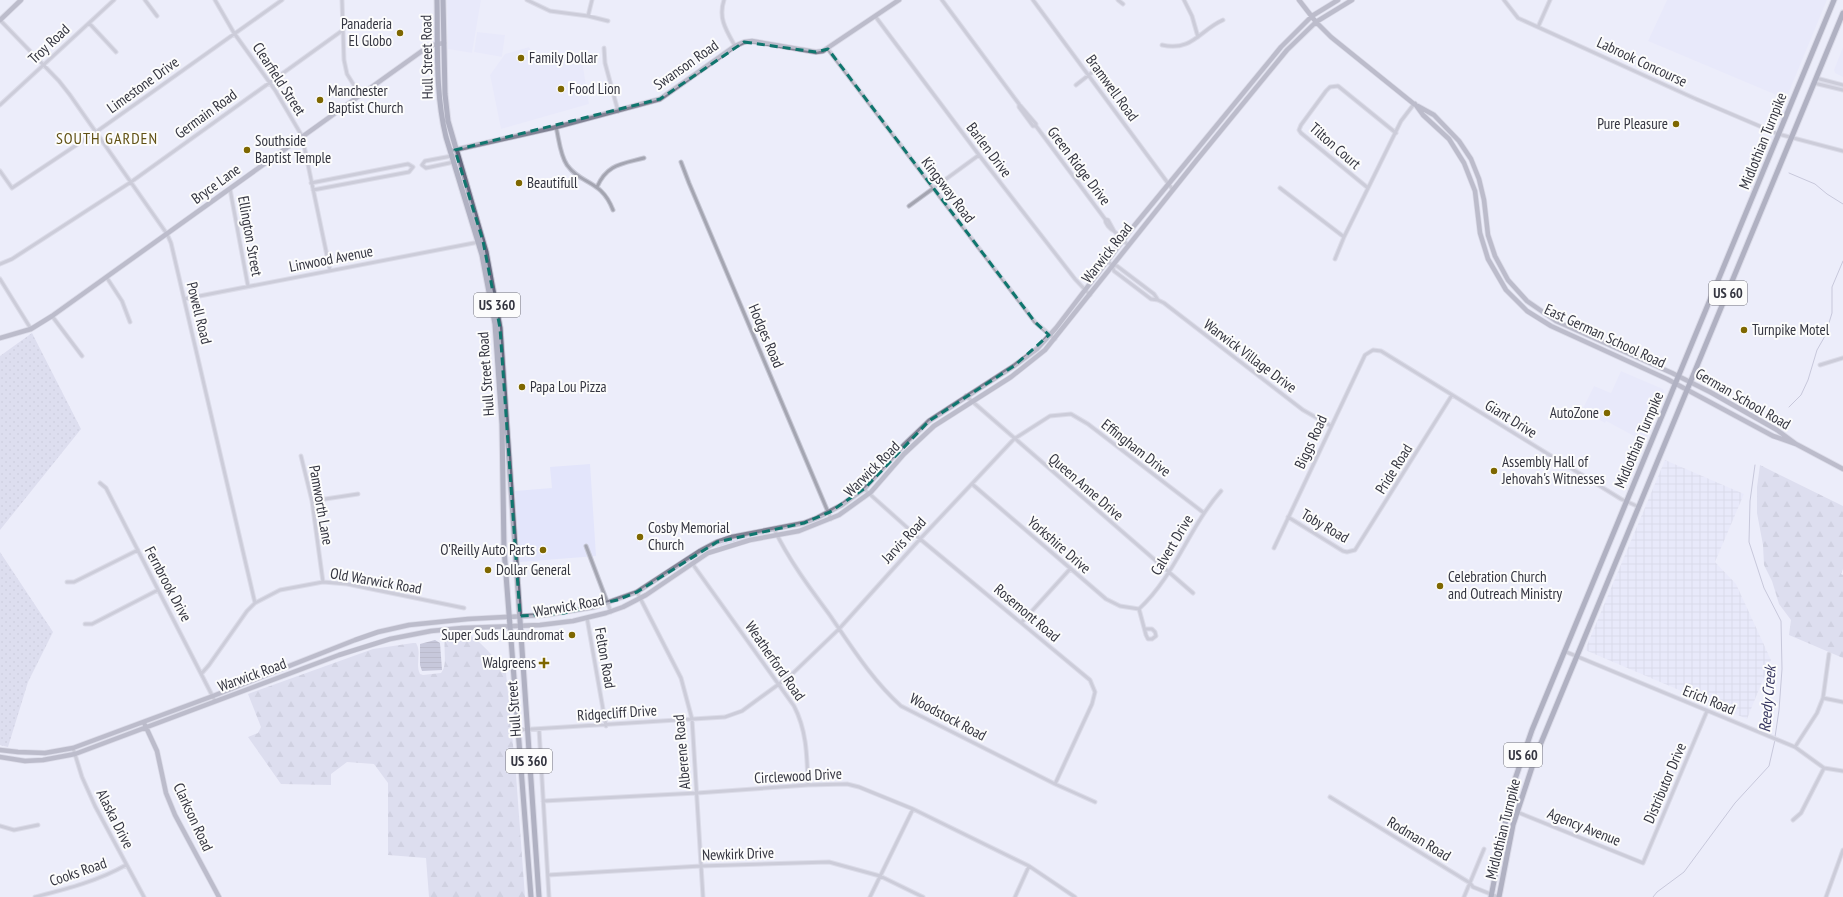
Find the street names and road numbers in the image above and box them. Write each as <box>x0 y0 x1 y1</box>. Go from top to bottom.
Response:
street label: Hull Street Road <box>416 15 437 99</box>
street label: Troy Road <box>24 20 73 68</box>
street label: Labrook Concourse <box>1594 32 1690 91</box>
street label: Swanson Road <box>650 35 722 94</box>
street label: Clearfield Street <box>249 38 310 119</box>
street label: Bramwell Road <box>1082 51 1143 125</box>
street label: Limestone Drive <box>103 52 182 117</box>
street label: Germain Road <box>171 85 240 142</box>
street label: Midlothian Turnpike <box>1734 90 1791 192</box>
street label: Barlen Drive <box>963 118 1016 181</box>
street label: Tilton Court <box>1306 118 1365 173</box>
street label: Green Ridge Drive <box>1044 123 1115 209</box>
street label: Kingsway Road <box>917 153 979 226</box>
street label: Bryce Lane <box>187 159 244 208</box>
street label: Ellington Street <box>234 194 267 277</box>
street label: Warwick Road <box>1077 219 1136 287</box>
street label: Linwood Avenue <box>287 241 374 276</box>
street label: Powell Road <box>183 280 216 346</box>
road number: US 60 <box>1709 281 1747 305</box>
road number: US 360 <box>474 293 520 317</box>
street label: East German School Road <box>1542 299 1669 372</box>
street label: Hodges Road <box>745 301 788 371</box>
street label: Warwick Village Drive <box>1200 314 1301 397</box>
street label: Hull Street Road <box>473 331 498 417</box>
street label: German School Road <box>1692 364 1794 433</box>
street label: Midlothian Turnpike <box>1610 389 1667 491</box>
street label: Giant Drive <box>1482 395 1541 442</box>
street label: Biggs Road <box>1290 412 1331 472</box>
street label: Effingham Drive <box>1098 415 1175 481</box>
street label: Warwick Road <box>840 437 904 501</box>
street label: Pride Road <box>1371 440 1416 497</box>
street label: Queen Anne Drive <box>1045 449 1128 524</box>
street label: Pamworth Lane <box>305 464 338 546</box>
street label: Toby Road <box>1298 504 1353 547</box>
street label: Calvert Drive <box>1146 511 1197 578</box>
street label: Jarvis Road <box>877 512 930 568</box>
street label: Yorkshire Drive <box>1024 512 1095 577</box>
street label: Fernbrook Drive <box>141 543 196 625</box>
street label: Old Warwick Road <box>329 563 423 598</box>
street label: Rosemont Road <box>991 580 1064 646</box>
street label: Warwick Road <box>532 590 606 621</box>
street label: Weatherford Road <box>741 617 810 704</box>
street label: Felton Road <box>591 626 620 690</box>
street label: Warwick Road <box>215 653 289 696</box>
street label: Hull Street <box>502 681 525 738</box>
street label: Erich Road <box>1680 681 1738 719</box>
street label: Woodstock Road <box>907 688 990 745</box>
street label: Ridgecliff Drive <box>577 700 657 725</box>
street label: Alberene Road <box>669 714 694 790</box>
street label: Distributor Drive <box>1639 740 1690 826</box>
road number: US 60 <box>1504 743 1542 767</box>
road number: US 360 <box>506 749 552 773</box>
street label: Circlewood Drive <box>754 764 842 787</box>
street label: Midlothian Turnpike <box>1481 777 1524 881</box>
street label: Clarkson Road <box>169 780 218 854</box>
street label: Alaska Drive <box>92 786 138 852</box>
street label: Agency Avenue <box>1545 803 1624 850</box>
street label: Rodman Road <box>1384 812 1454 865</box>
street label: Newkirk Drive <box>702 843 774 864</box>
street label: Cooks Road <box>47 853 109 890</box>

